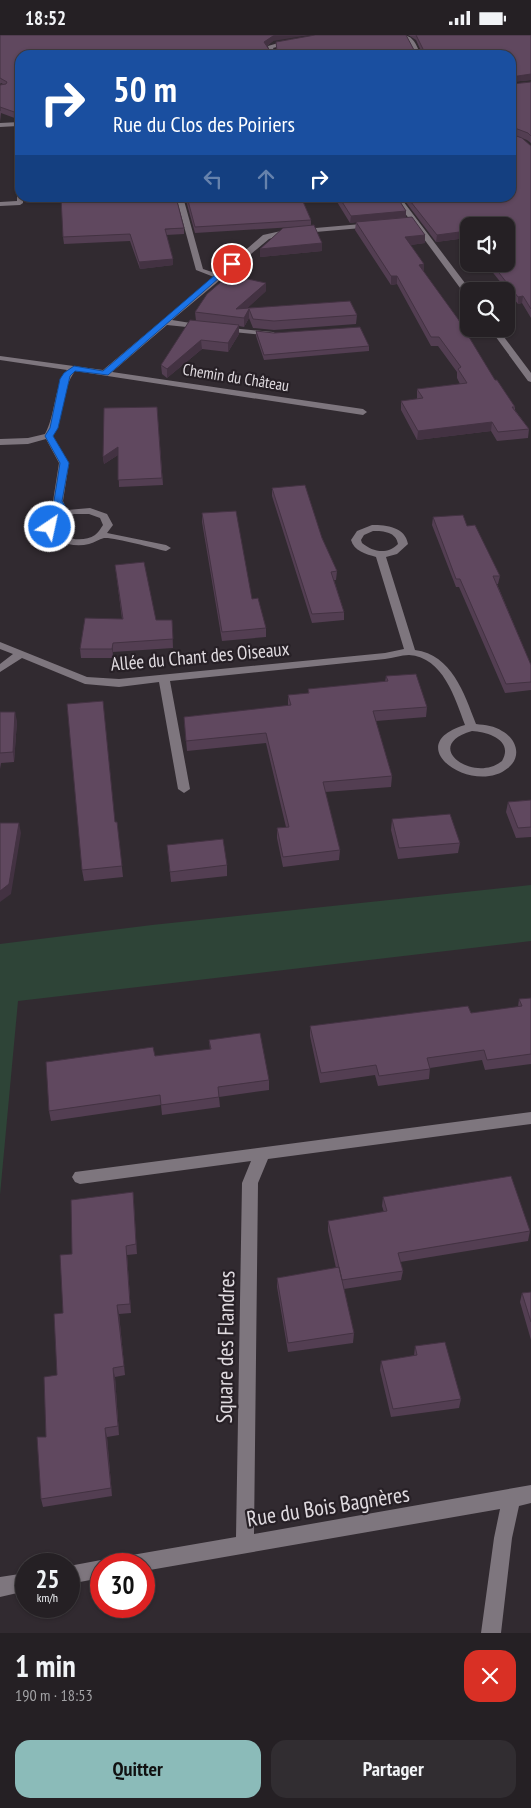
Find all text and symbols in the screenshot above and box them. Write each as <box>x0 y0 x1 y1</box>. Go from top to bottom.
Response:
text: 18:52 <box>25 6 66 30</box>
text: 50 m <box>113 66 177 112</box>
icon: right <box>30 70 95 135</box>
text: Rue du Clos des Poiriers <box>113 110 295 138</box>
icon: left <box>199 165 227 193</box>
icon: ahead <box>252 165 280 193</box>
icon: right <box>305 165 333 193</box>
map controls <box>460 217 515 337</box>
button: sound <box>460 217 515 272</box>
pin <box>211 243 253 285</box>
icon: arrive <box>218 250 246 278</box>
button: search <box>460 282 515 337</box>
street label: Chemin du Château <box>181 359 291 395</box>
position arrow <box>23 500 75 552</box>
street label: Allée du Chant des Oiseaux <box>110 636 290 676</box>
street label: Square des Flandres <box>210 1271 240 1423</box>
street label: Rue du Bois Bagnères <box>245 1479 411 1533</box>
speed limit sign: 30 <box>90 1553 155 1618</box>
text: 25 <box>36 1563 59 1595</box>
text: km/h <box>37 1590 58 1605</box>
text: 1 min <box>15 1646 76 1685</box>
button: close <box>464 1650 516 1702</box>
text: 190 m · 18:53 <box>15 1685 93 1705</box>
button: Quitter <box>15 1740 261 1798</box>
button: Partager <box>271 1740 516 1798</box>

